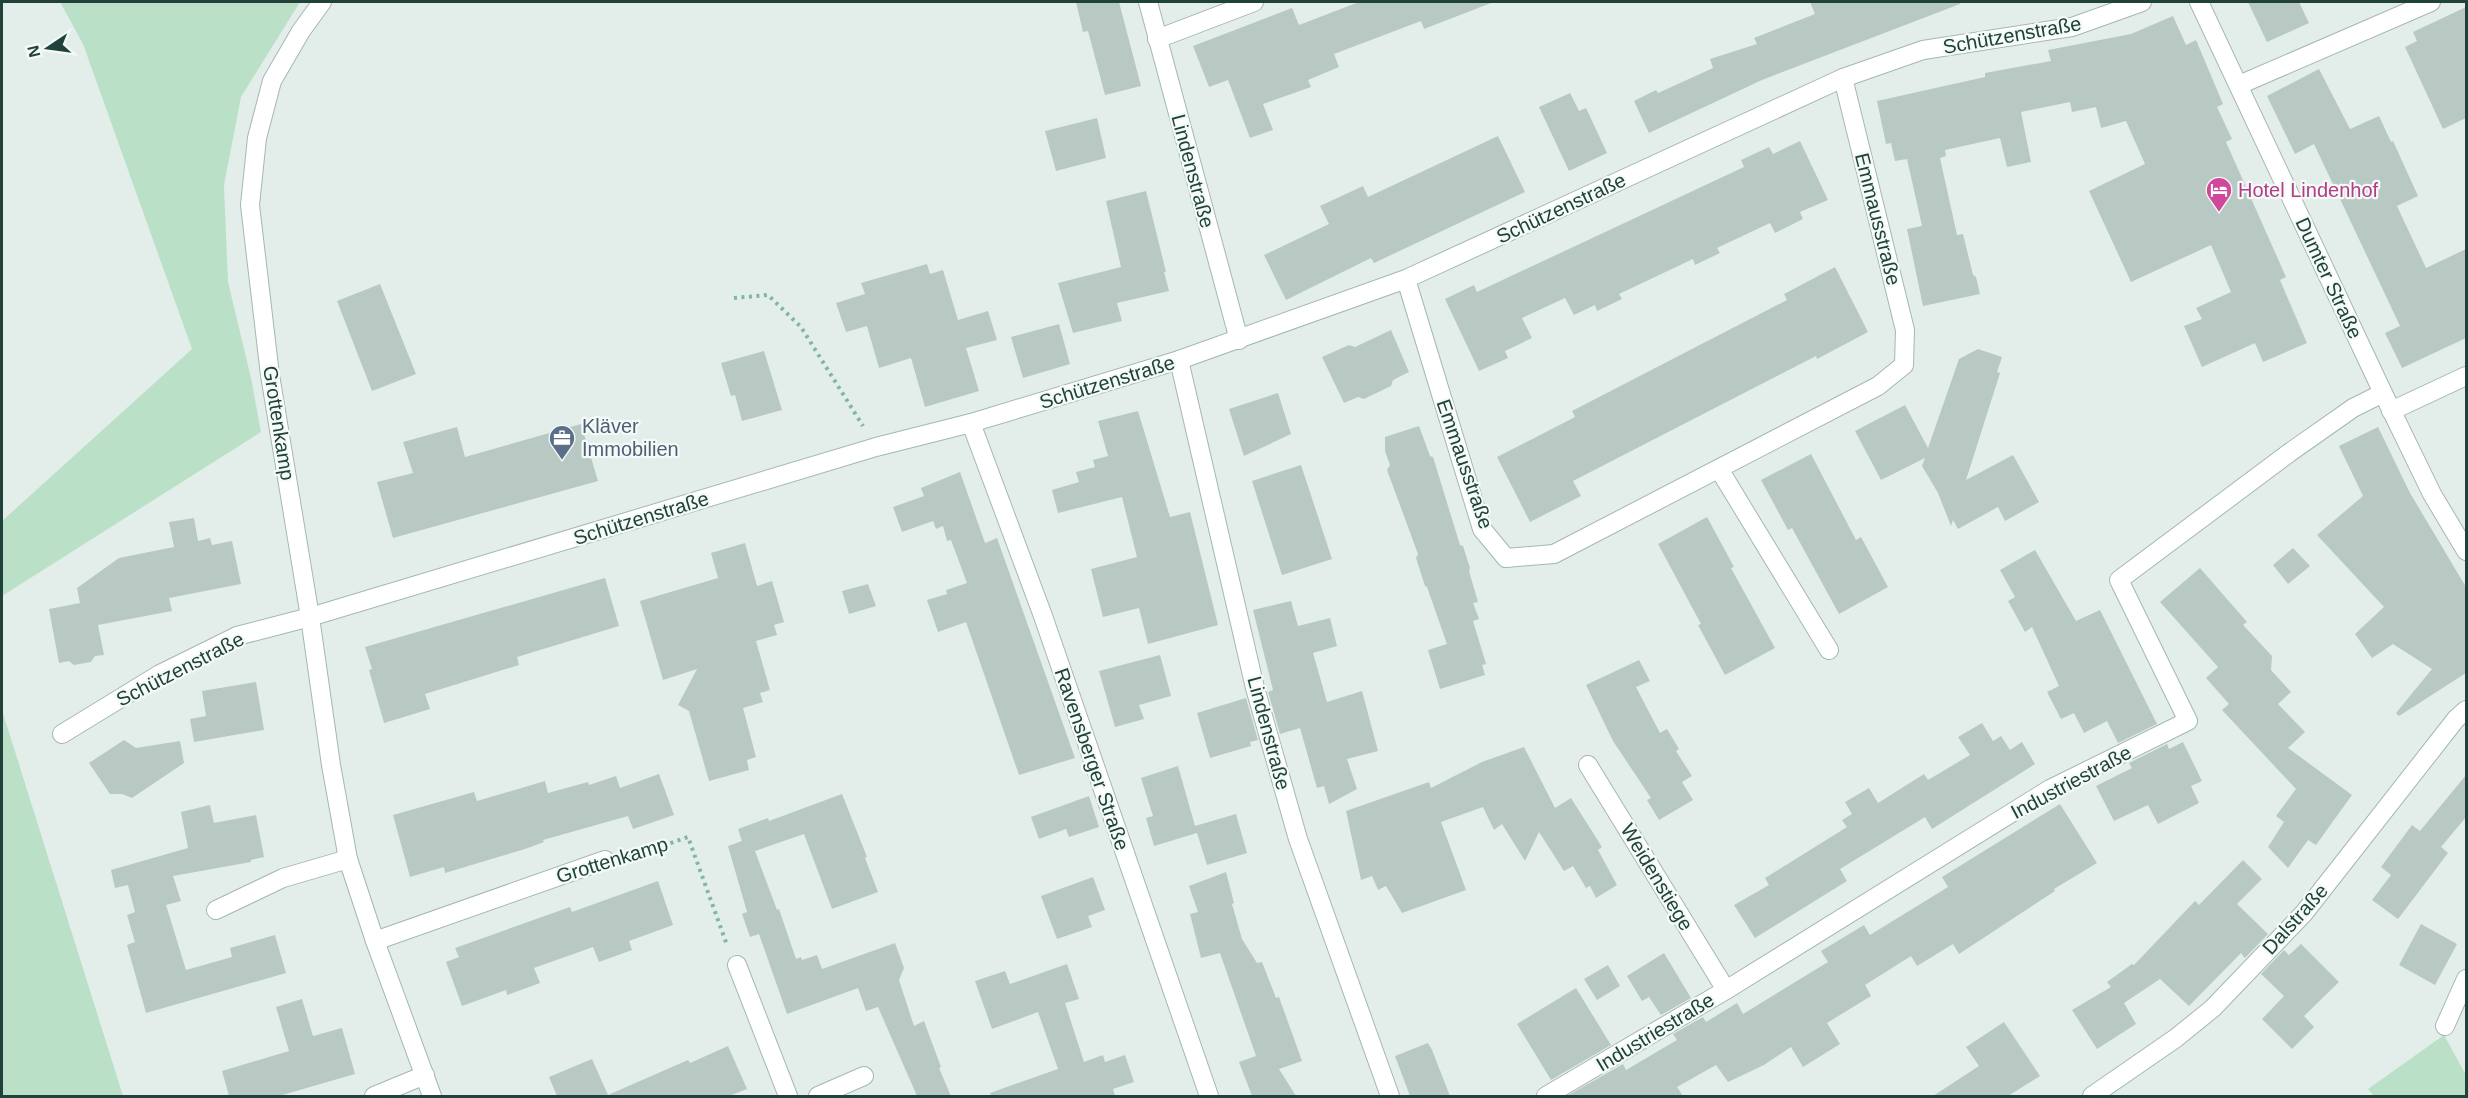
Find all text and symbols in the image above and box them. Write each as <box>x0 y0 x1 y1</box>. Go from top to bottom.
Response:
street label: Schützenstraße <box>1941 12 2083 58</box>
north arrow <box>18 18 78 78</box>
text: N <box>24 44 43 59</box>
street label: Lindenstraße <box>1167 112 1219 230</box>
street label: Emmausstraße <box>1851 151 1905 287</box>
street label: Schützenstraße <box>1493 168 1629 248</box>
hotel icon: Hotel Lindenhof <box>2204 175 2234 213</box>
place label: Hotel Lindenhof <box>2238 179 2379 201</box>
street label: Dumter Straße <box>2291 214 2367 342</box>
street label: Schützenstraße <box>1037 351 1177 413</box>
street label: Grottenkamp <box>259 364 299 482</box>
street label: Emmausstraße <box>1433 396 1497 532</box>
place label: Kläver Immobilien <box>582 415 679 460</box>
office icon: Kläver Immobilien <box>547 423 577 461</box>
street label: Schützenstraße <box>571 487 711 549</box>
street label: Schützenstraße <box>113 627 247 711</box>
street label: Ravensberger Straße <box>1050 665 1134 853</box>
street label: Lindenstraße <box>1243 674 1295 792</box>
street label: Industriestraße <box>2007 741 2135 823</box>
street label: Weidenstiege <box>1616 820 1698 934</box>
street label: Grottenkamp <box>554 833 670 887</box>
street label: Dalstraße <box>2258 879 2332 959</box>
street label: Industriestraße <box>1592 988 1718 1076</box>

